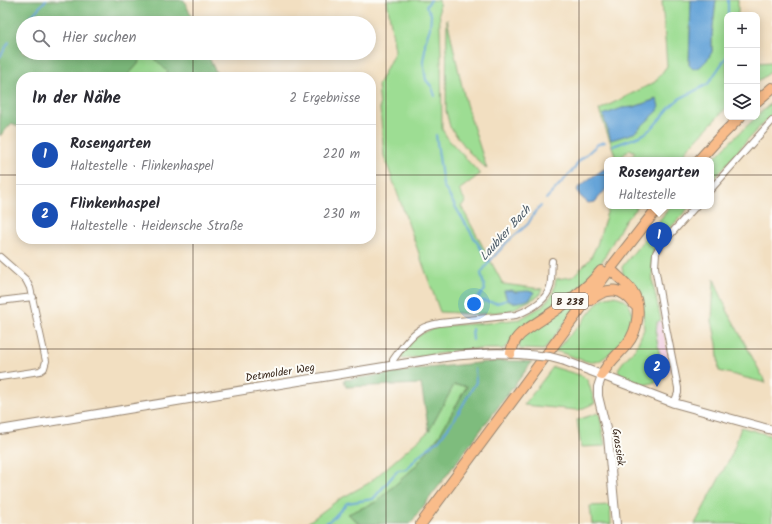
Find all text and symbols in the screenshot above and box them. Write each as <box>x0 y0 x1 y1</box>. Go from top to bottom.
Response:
map controls <box>724 12 760 120</box>
button: + <box>724 12 760 48</box>
search box <box>16 16 376 60</box>
text: Hier suchen <box>62 26 136 50</box>
icon: search <box>30 27 52 49</box>
button: − <box>724 48 760 84</box>
button: layers <box>724 84 760 120</box>
text: In der Nähe <box>32 85 121 112</box>
text: 2 Ergebnisse <box>290 88 360 109</box>
text: Rosengarten <box>70 132 151 156</box>
text: 1 <box>43 144 47 165</box>
text: 220 m <box>323 144 360 165</box>
text: Haltestelle · Flinkenhaspel <box>70 156 214 177</box>
popup <box>604 157 714 209</box>
text: Rosengarten <box>618 161 700 185</box>
text: Haltestelle <box>618 185 676 206</box>
text: Flinkenhaspel <box>70 192 160 216</box>
water label: Laubker Bach <box>475 200 537 265</box>
text: 2 <box>41 204 49 225</box>
text: 230 m <box>323 204 360 225</box>
text: Haltestelle · Heidensche Straße <box>70 216 243 237</box>
pin: 1 <box>646 222 672 255</box>
road number: B 238 <box>552 293 588 309</box>
your location <box>464 294 484 314</box>
pin: 2 <box>644 354 670 387</box>
street label: Detmolder Weg <box>244 359 316 387</box>
street label: Grassiek <box>606 427 630 468</box>

